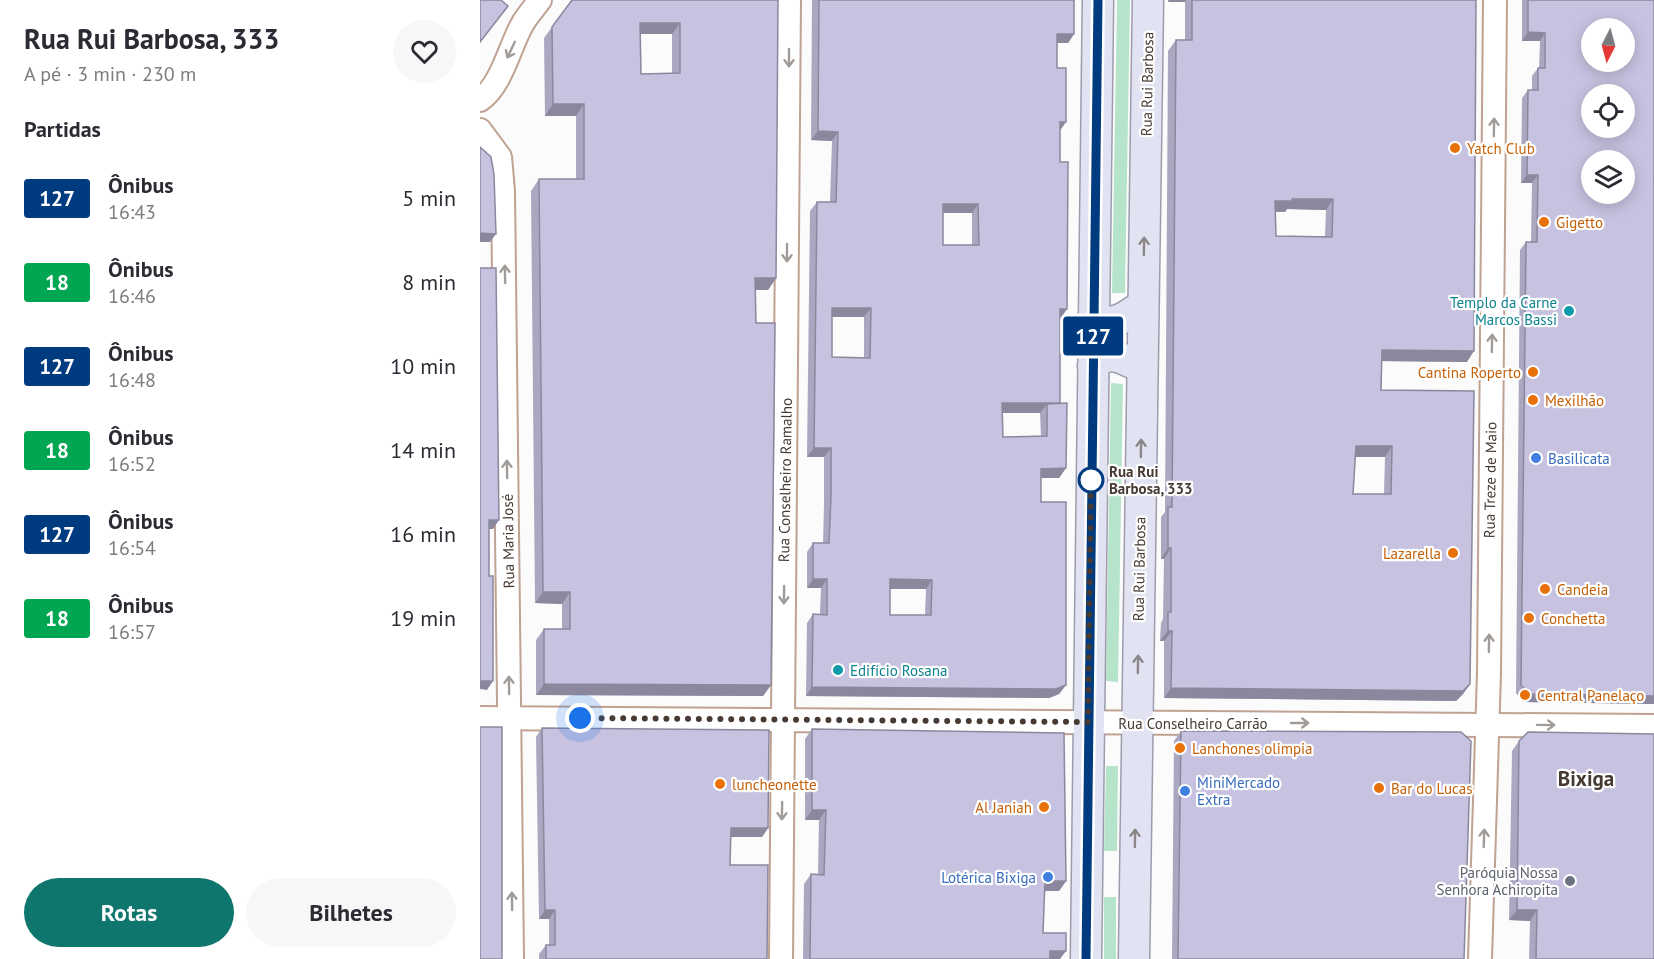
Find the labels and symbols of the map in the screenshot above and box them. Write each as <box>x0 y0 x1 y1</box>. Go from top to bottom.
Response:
north arrow <box>1581 18 1635 72</box>
street label: Rua Rui Barbosa <box>1137 32 1157 136</box>
one-way arrow <box>504 41 516 59</box>
one-way arrow <box>783 48 795 68</box>
one-way arrow <box>1488 117 1499 137</box>
place label: Yatch Club <box>1467 139 1535 158</box>
marker: Yatch Club <box>1448 141 1462 155</box>
place label: Gigetto <box>1556 213 1603 232</box>
marker: Gigetto <box>1537 215 1551 229</box>
one-way arrow <box>1138 237 1150 257</box>
one-way arrow <box>781 243 793 263</box>
one-way arrow <box>499 264 511 284</box>
place label: Templo da Carne Marcos Bassi <box>1450 293 1557 329</box>
marker: Templo da Carne Marcos Bassi <box>1562 304 1576 318</box>
line badge: 127 <box>1058 316 1128 356</box>
one-way arrow <box>1486 333 1498 353</box>
place label: Cantina Roperto <box>1418 363 1521 382</box>
marker: Cantina Roperto <box>1526 365 1540 379</box>
place label: Mexilhão <box>1545 391 1604 410</box>
marker: Mexilhão <box>1526 393 1540 407</box>
street label: Rua Conselheiro Ramalho <box>774 398 796 562</box>
street label: Rua Treze de Maio <box>1479 422 1501 538</box>
one-way arrow <box>1135 439 1147 458</box>
place label: Basilicata <box>1548 449 1610 468</box>
marker: Basilicata <box>1529 451 1543 465</box>
one-way arrow <box>501 459 513 479</box>
place label: Rua Rui Barbosa, 333 <box>1109 462 1193 498</box>
marker: Rua Rui Barbosa, 333 <box>1078 467 1104 493</box>
street label: Rua Maria José <box>498 494 518 588</box>
street label: Rua Rui Barbosa <box>1129 517 1149 621</box>
place label: Lazarella <box>1383 544 1441 563</box>
marker: Lazarella <box>1446 546 1460 560</box>
place label: Candeia <box>1557 580 1608 599</box>
marker: Candeia <box>1538 582 1552 596</box>
one-way arrow <box>778 585 790 605</box>
place label: Conchetta <box>1541 609 1606 628</box>
marker: Conchetta <box>1522 611 1536 625</box>
one-way arrow <box>1483 633 1495 653</box>
one-way arrow <box>1132 654 1143 674</box>
place label: Edifício Rosana <box>850 661 947 680</box>
marker: Edifício Rosana <box>831 663 845 677</box>
one-way arrow <box>503 675 515 695</box>
place label: Central Panelaço <box>1537 686 1644 705</box>
marker: Central Panelaço <box>1518 688 1532 702</box>
your location <box>565 703 595 733</box>
street label: Rua Conselheiro Carrão <box>1118 714 1268 733</box>
one-way arrow <box>1290 717 1310 729</box>
one-way arrow <box>1535 720 1555 731</box>
place label: Lanchones olimpia <box>1192 739 1312 758</box>
marker: Lanchones olimpia <box>1173 741 1187 755</box>
district label: Bixiga <box>1558 765 1614 792</box>
place label: MiniMercado Extra <box>1197 773 1280 809</box>
place label: luncheonette <box>732 775 817 794</box>
marker: luncheonette <box>713 777 727 791</box>
place label: Bar do Lucas <box>1391 779 1472 798</box>
marker: Bar do Lucas <box>1372 781 1386 795</box>
marker: MiniMercado Extra <box>1178 784 1192 798</box>
place label: Al Janiah <box>975 798 1032 817</box>
marker: Al Janiah <box>1037 800 1051 814</box>
one-way arrow <box>776 801 788 821</box>
one-way arrow <box>1130 828 1141 848</box>
one-way arrow <box>1478 828 1490 848</box>
place label: Paróquia Nossa Senhora Achiropita <box>1437 863 1558 899</box>
place label: Lotérica Bixiga <box>941 868 1036 887</box>
marker: Lotérica Bixiga <box>1041 870 1055 884</box>
marker: Paróquia Nossa Senhora Achiropita <box>1563 874 1577 888</box>
one-way arrow <box>506 891 518 911</box>

